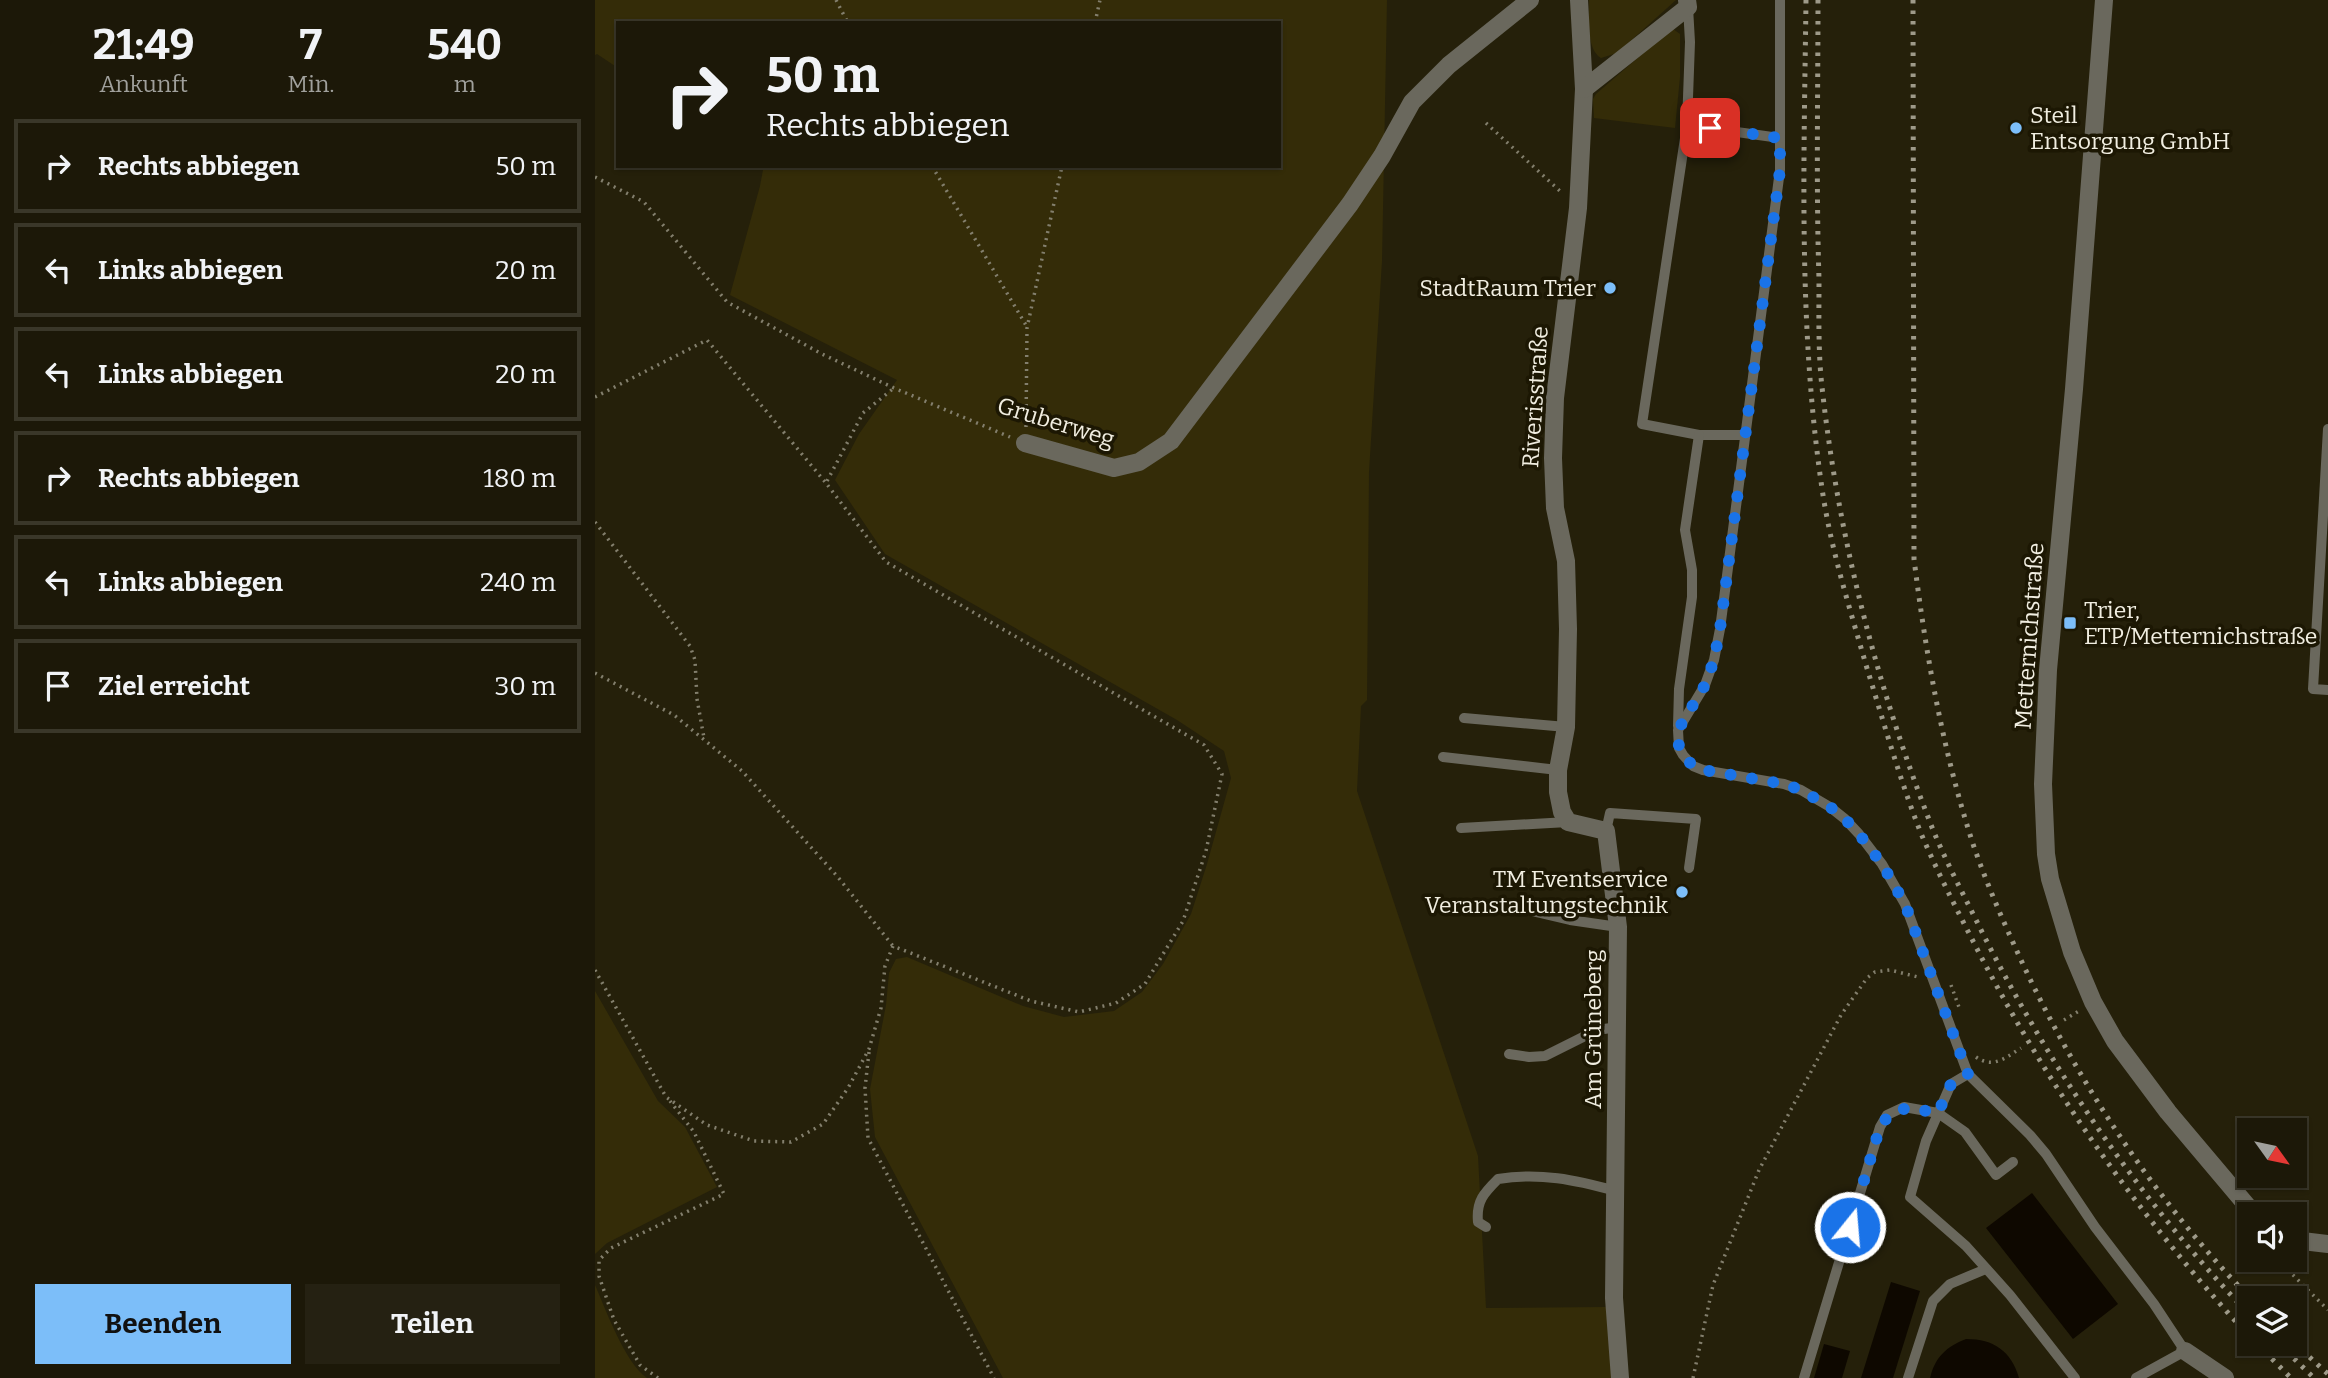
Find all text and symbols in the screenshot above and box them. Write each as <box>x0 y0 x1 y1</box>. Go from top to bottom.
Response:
text: 21:49 <box>93 20 195 70</box>
text: 7 <box>300 20 322 70</box>
text: 540 <box>427 20 502 70</box>
text: 50 m <box>766 46 879 105</box>
icon: right <box>651 49 742 140</box>
text: Ankunft <box>99 70 188 98</box>
text: Min. <box>287 70 334 98</box>
text: m <box>454 70 476 98</box>
pin <box>1680 98 1740 158</box>
place label: Steil Entsorgung GmbH <box>2030 101 2230 155</box>
text: Rechts abbiegen <box>766 106 1009 144</box>
icon: arrive <box>1691 109 1729 147</box>
marker: Steil Entsorgung GmbH <box>2008 120 2024 136</box>
icon: right <box>39 147 77 185</box>
text: Rechts abbiegen <box>98 151 300 182</box>
text: 50 m <box>495 151 556 182</box>
icon: left <box>39 251 77 289</box>
text: Links abbiegen <box>98 255 283 286</box>
text: 20 m <box>495 255 556 286</box>
place label: StadtRaum Trier <box>1419 274 1596 302</box>
marker: StadtRaum Trier <box>1602 280 1618 296</box>
street label: Riverisstraße <box>1516 325 1554 469</box>
icon: left <box>39 355 77 393</box>
text: Links abbiegen <box>98 359 283 390</box>
text: 20 m <box>495 359 556 390</box>
street label: Gruberweg <box>994 391 1118 453</box>
icon: right <box>39 459 77 497</box>
text: Rechts abbiegen <box>98 463 300 494</box>
text: 180 m <box>483 463 556 494</box>
street label: Metternichstraße <box>2009 542 2049 730</box>
icon: left <box>39 563 77 601</box>
text: Links abbiegen <box>98 567 283 598</box>
text: 240 m <box>480 567 556 598</box>
place label: Trier, ETP/Metternichstraße <box>2084 596 2317 650</box>
marker: Trier, ETP/Metternichstraße <box>2062 615 2078 631</box>
icon: arrive <box>39 667 77 705</box>
text: Ziel erreicht <box>98 671 250 702</box>
text: 30 m <box>495 671 556 702</box>
place label: TM Eventservice Veranstaltungstechnik <box>1425 865 1668 919</box>
marker: TM Eventservice Veranstaltungstechnik <box>1674 884 1690 900</box>
street label: Am Grüneberg <box>1579 949 1607 1109</box>
north arrow <box>2237 1118 2307 1188</box>
map controls <box>2237 1118 2307 1356</box>
position arrow <box>1813 1190 1887 1264</box>
button: sound <box>2237 1202 2307 1272</box>
button: Beenden <box>35 1284 291 1364</box>
button: Teilen <box>305 1284 560 1364</box>
button: layers <box>2237 1286 2307 1356</box>

